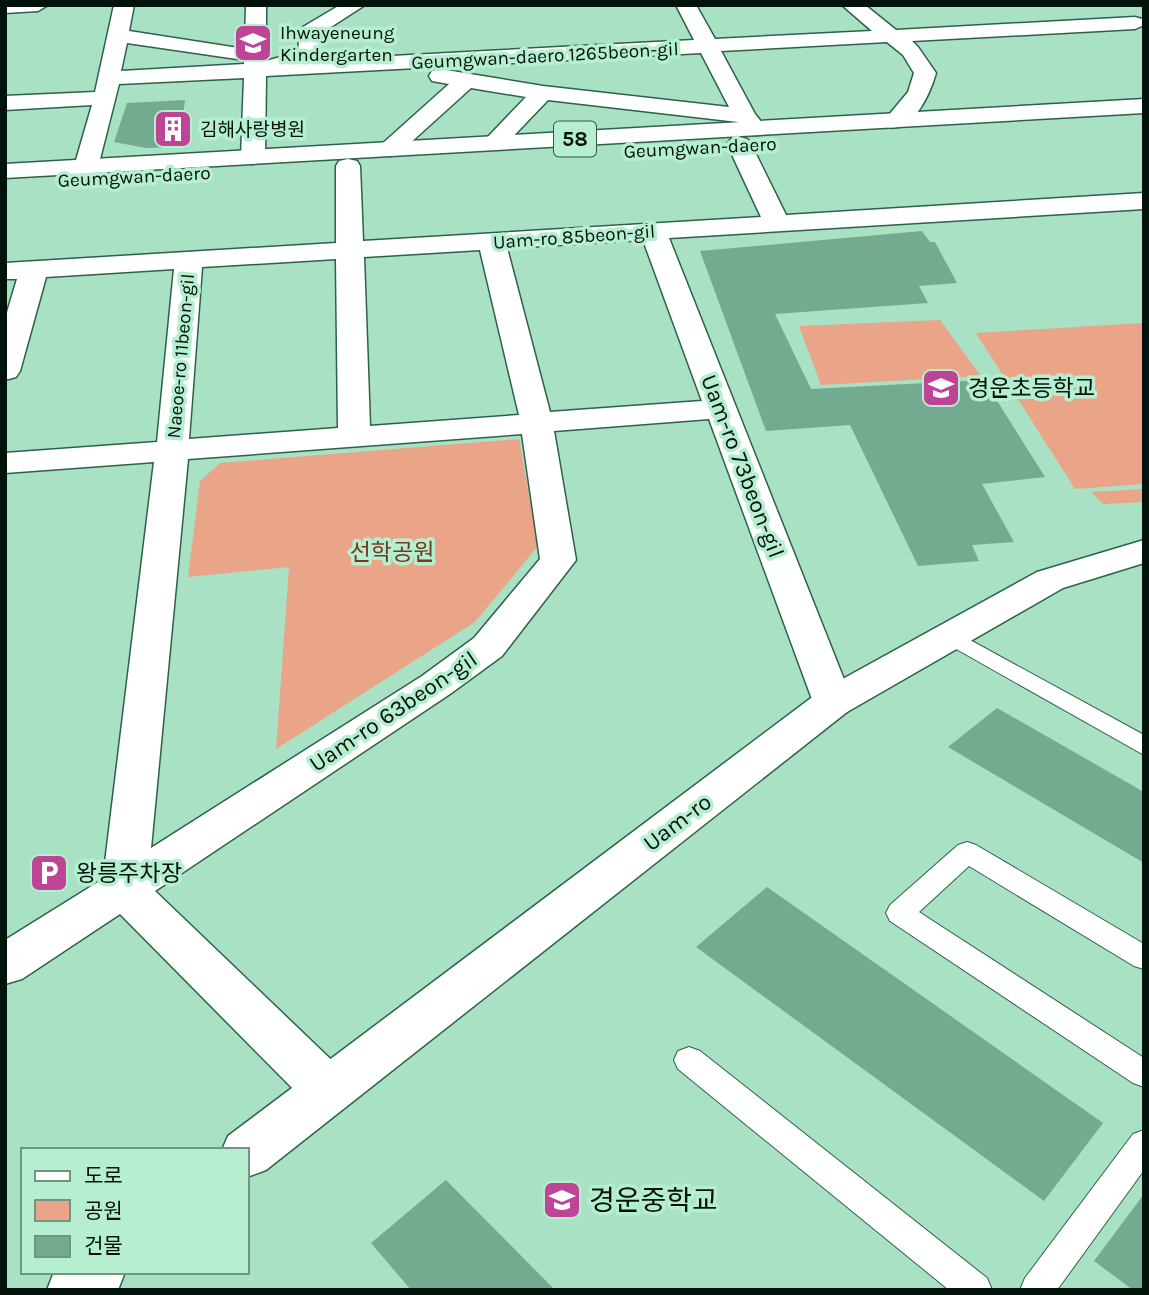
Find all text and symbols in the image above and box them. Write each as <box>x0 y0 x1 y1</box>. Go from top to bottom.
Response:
school or university icon: Ihwayeneung Kindergarten <box>232 22 274 64</box>
place label: Ihwayeneung Kindergarten <box>280 22 395 66</box>
street label: Geumgwan-daero 1265beon-gil <box>411 38 679 74</box>
building icon: 김해사랑병원 <box>152 108 194 150</box>
place label: 김해사랑병원 <box>200 119 305 141</box>
road number: 58 <box>554 122 596 156</box>
street label: Geumgwan-daero <box>623 133 777 163</box>
street label: Geumgwan-daero <box>57 162 211 192</box>
street label: Uam-ro 85beon-gil <box>492 220 656 254</box>
street label: Naeoe-ro 11beon-gil <box>163 273 199 439</box>
school or university icon: 경운초등학교 <box>920 367 962 409</box>
street label: Uam-ro 73beon-gil <box>695 371 790 562</box>
place label: 경운초등학교 <box>968 375 1095 402</box>
park label: 선학공원 <box>350 539 434 566</box>
street label: Uam-ro 63beon-gil <box>304 645 482 778</box>
street label: Uam-ro <box>638 788 717 857</box>
parking icon: 왕릉주차장 <box>28 852 70 894</box>
place label: 왕릉주차장 <box>76 860 182 887</box>
legend <box>21 1148 248 1274</box>
text: 도로 <box>84 1164 123 1188</box>
school or university icon: 경운중학교 <box>541 1179 583 1221</box>
place label: 경운중학교 <box>589 1184 718 1217</box>
text: 공원 <box>84 1199 123 1223</box>
text: 건물 <box>84 1234 123 1258</box>

